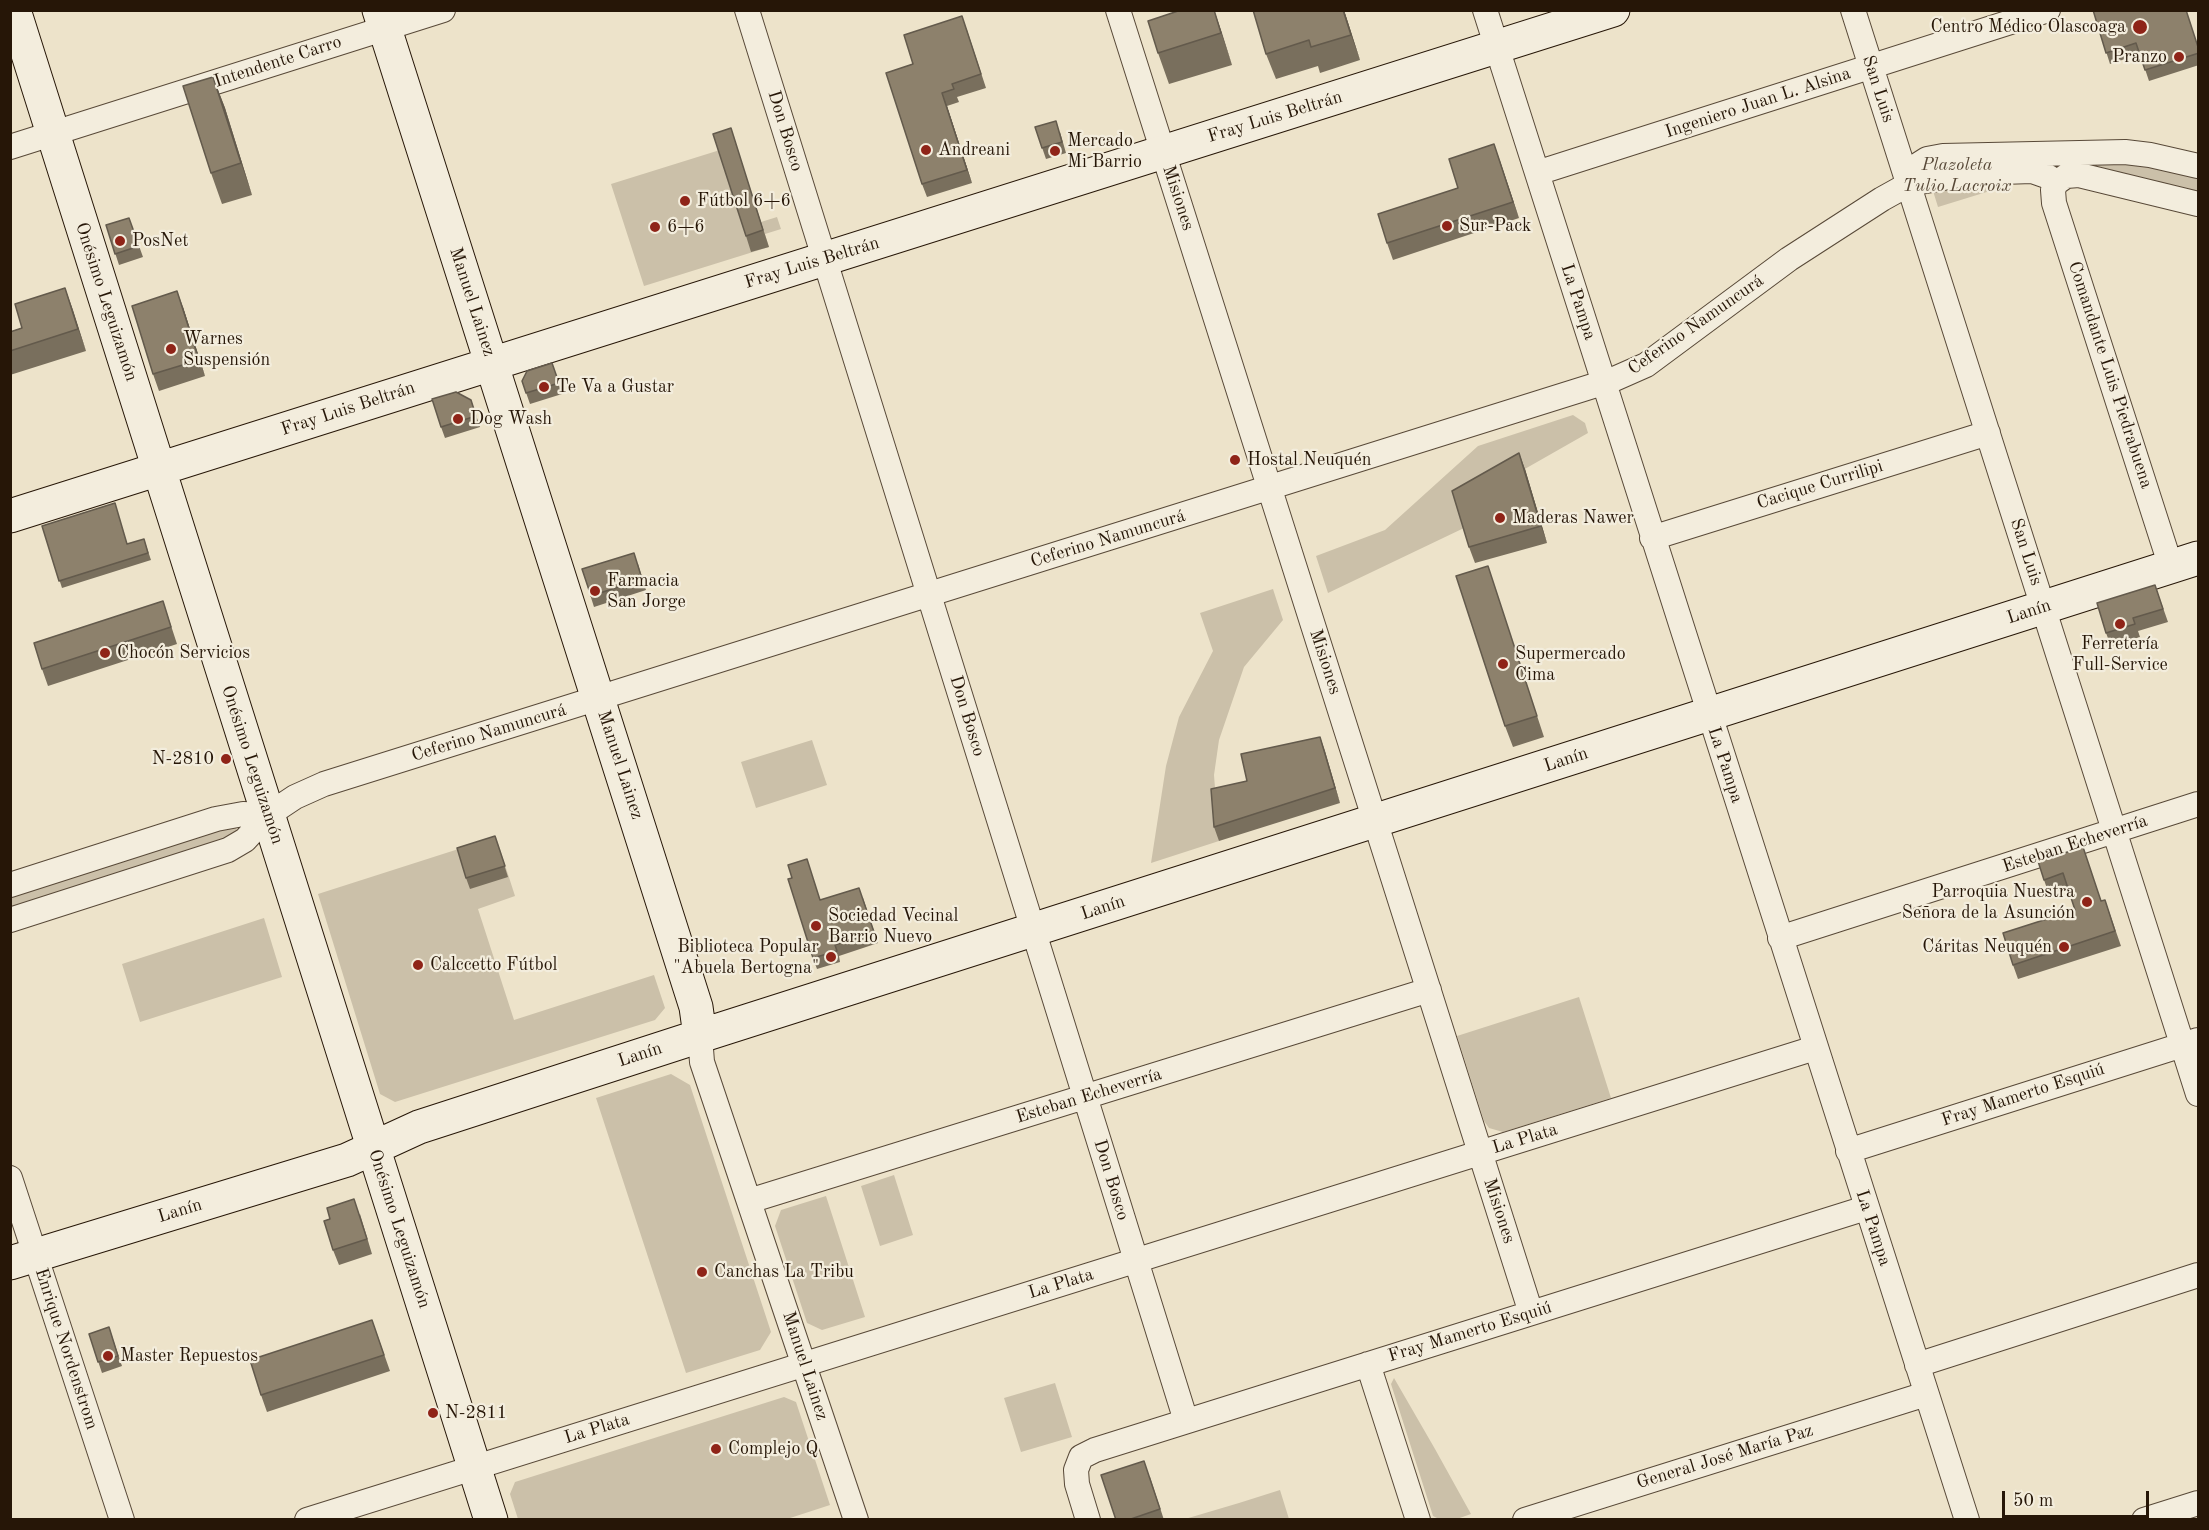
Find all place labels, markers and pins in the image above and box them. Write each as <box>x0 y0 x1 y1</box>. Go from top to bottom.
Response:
place label: Centro Médico Olascoaga <box>1930 16 2126 38</box>
marker: Centro Médico Olascoaga <box>2131 18 2149 36</box>
place label: Pranzo <box>2112 46 2167 68</box>
marker: Pranzo <box>2172 50 2186 64</box>
place label: Mercado Mi Barrio <box>1067 130 1142 172</box>
place label: Andreani <box>938 139 1010 161</box>
marker: Andreani <box>919 143 933 157</box>
marker: Mercado Mi Barrio <box>1048 144 1062 158</box>
place label: Fútbol 6+6 <box>697 190 791 212</box>
marker: Fútbol 6+6 <box>678 194 692 208</box>
place label: Sur-Pack <box>1459 215 1531 237</box>
place label: 6+6 <box>667 216 705 238</box>
marker: Sur-Pack <box>1440 219 1454 233</box>
marker: 6+6 <box>648 220 662 234</box>
place label: PosNet <box>132 230 188 252</box>
marker: PosNet <box>113 234 127 248</box>
place label: Warnes Suspensión <box>183 328 270 370</box>
marker: Warnes Suspensión <box>164 342 178 356</box>
place label: Te Va a Gustar <box>556 376 674 398</box>
marker: Te Va a Gustar <box>537 380 551 394</box>
place label: Dog Wash <box>470 408 552 430</box>
marker: Dog Wash <box>451 412 465 426</box>
place label: Hostal Neuquén <box>1247 449 1371 471</box>
marker: Hostal Neuquén <box>1228 453 1242 467</box>
place label: Maderas Nawer <box>1512 507 1634 529</box>
marker: Maderas Nawer <box>1493 511 1507 525</box>
place label: Farmacia San Jorge <box>607 570 686 612</box>
marker: Farmacia San Jorge <box>588 584 602 598</box>
marker: Ferretería Full-Service <box>2113 617 2127 631</box>
place label: Ferretería Full-Service <box>2072 633 2168 676</box>
place label: Chocón Servicios <box>117 642 250 664</box>
place label: Supermercado Cima <box>1515 643 1626 686</box>
marker: Chocón Servicios <box>98 646 112 660</box>
marker: Supermercado Cima <box>1496 657 1510 671</box>
place label: N-2810 <box>152 748 214 770</box>
marker: N-2810 <box>219 752 233 766</box>
place label: Parroquia Nuestra Señora de la Asunción <box>1902 881 2075 924</box>
marker: Parroquia Nuestra Señora de la Asunción <box>2080 895 2094 909</box>
place label: Sociedad Vecinal Barrio Nuevo <box>828 905 958 948</box>
marker: Sociedad Vecinal Barrio Nuevo <box>809 919 823 933</box>
place label: Biblioteca Popular "Abuela Bertogna" <box>674 936 819 978</box>
place label: Cáritas Neuquén <box>1922 936 2052 958</box>
marker: Cáritas Neuquén <box>2057 940 2071 954</box>
marker: Biblioteca Popular "Abuela Bertogna" <box>824 950 838 964</box>
place label: Calccetto Fútbol <box>430 954 557 976</box>
marker: Calccetto Fútbol <box>411 958 425 972</box>
place label: Canchas La Tribu <box>714 1261 854 1283</box>
marker: Canchas La Tribu <box>695 1265 709 1279</box>
place label: Master Repuestos <box>120 1345 258 1367</box>
marker: Master Repuestos <box>101 1349 115 1363</box>
place label: N-2811 <box>445 1402 507 1424</box>
marker: N-2811 <box>426 1406 440 1420</box>
place label: Complejo Q <box>728 1438 818 1460</box>
marker: Complejo Q <box>709 1442 723 1456</box>

